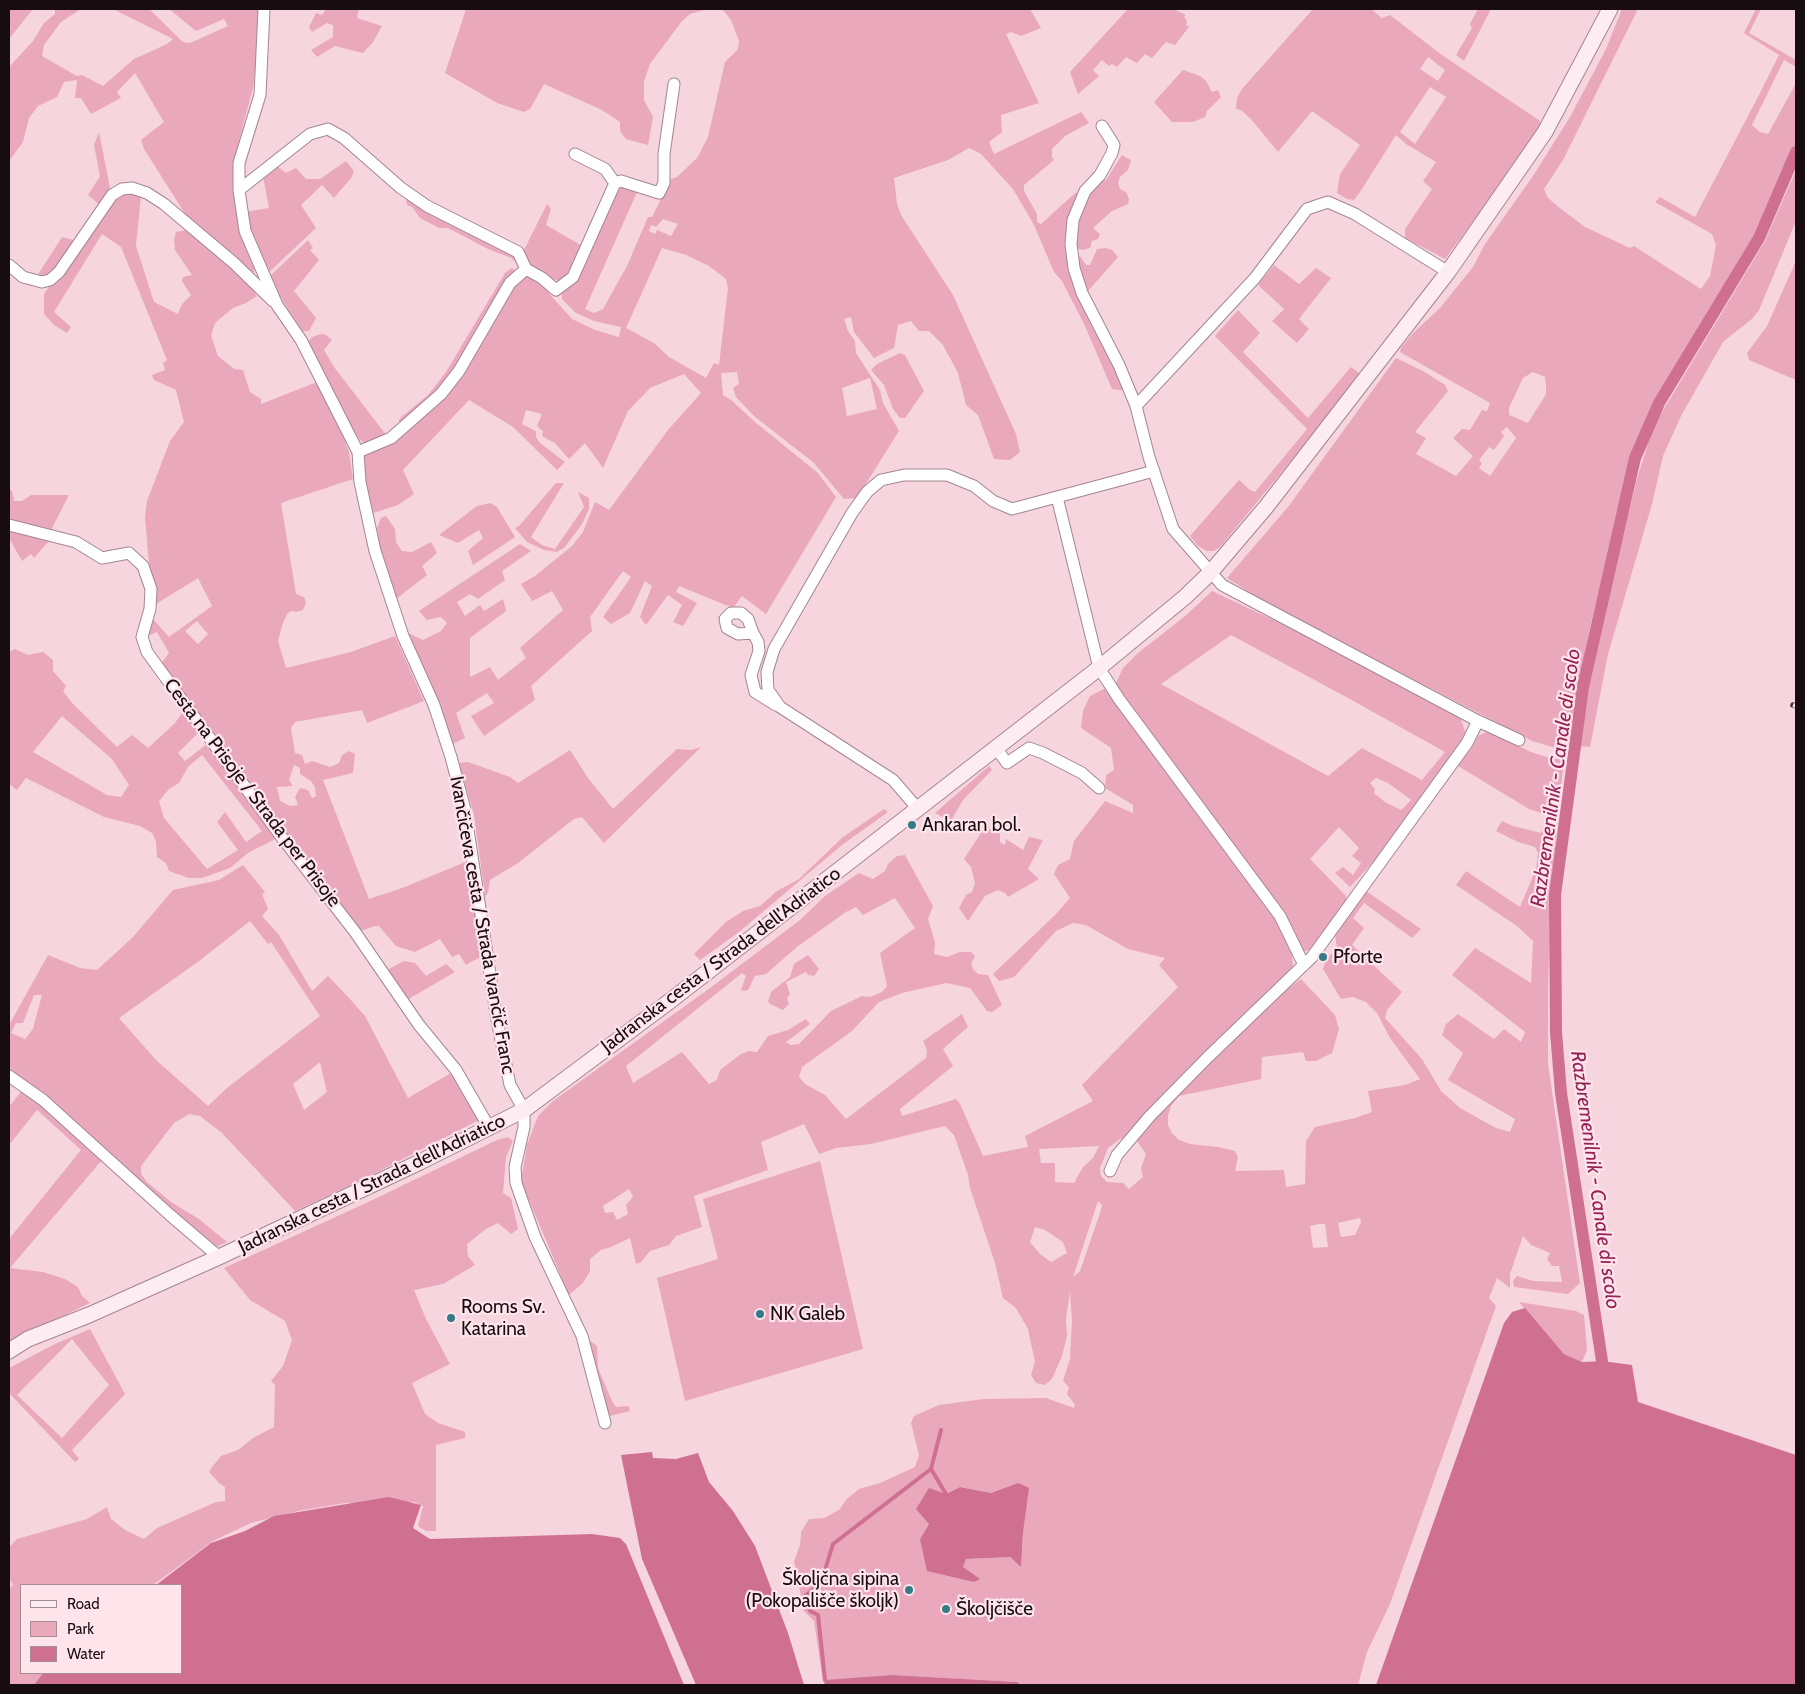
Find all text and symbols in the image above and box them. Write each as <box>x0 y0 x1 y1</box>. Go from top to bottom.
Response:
water label: Razbremenilnik - Canale di scolo <box>1526 647 1586 909</box>
street label: Cesta na Prisoje / Strada per Prisoje <box>159 674 345 912</box>
street label: Ivančičeva cesta / Strada Ivančič Franc <box>445 774 519 1076</box>
place label: Ankaran bol. <box>922 814 1021 836</box>
marker: Ankaran bol. <box>906 819 918 831</box>
street label: Jadranska cesta / Strada dell'Adriatico <box>597 862 845 1058</box>
place label: Pforte <box>1333 946 1382 968</box>
marker: Pforte <box>1317 951 1329 963</box>
water label: Razbremenilnik - Canale di scolo <box>1565 1049 1625 1311</box>
street label: Jadranska cesta / Strada dell'Adriatico <box>235 1109 509 1259</box>
place label: Rooms Sv. Katarina <box>461 1296 545 1340</box>
place label: NK Galeb <box>770 1303 845 1325</box>
marker: NK Galeb <box>754 1308 766 1320</box>
marker: Rooms Sv. Katarina <box>445 1312 457 1324</box>
place label: Školjčna sipina (Pokopališče školjk) <box>746 1568 899 1612</box>
legend <box>20 1584 182 1674</box>
marker: Školjčna sipina (Pokopališče školjk) <box>903 1584 915 1596</box>
text: Road <box>67 1595 100 1613</box>
place label: Školjčišče <box>956 1598 1033 1620</box>
marker: Školjčišče <box>940 1603 952 1615</box>
text: Park <box>67 1620 94 1638</box>
text: Water <box>67 1645 105 1663</box>

